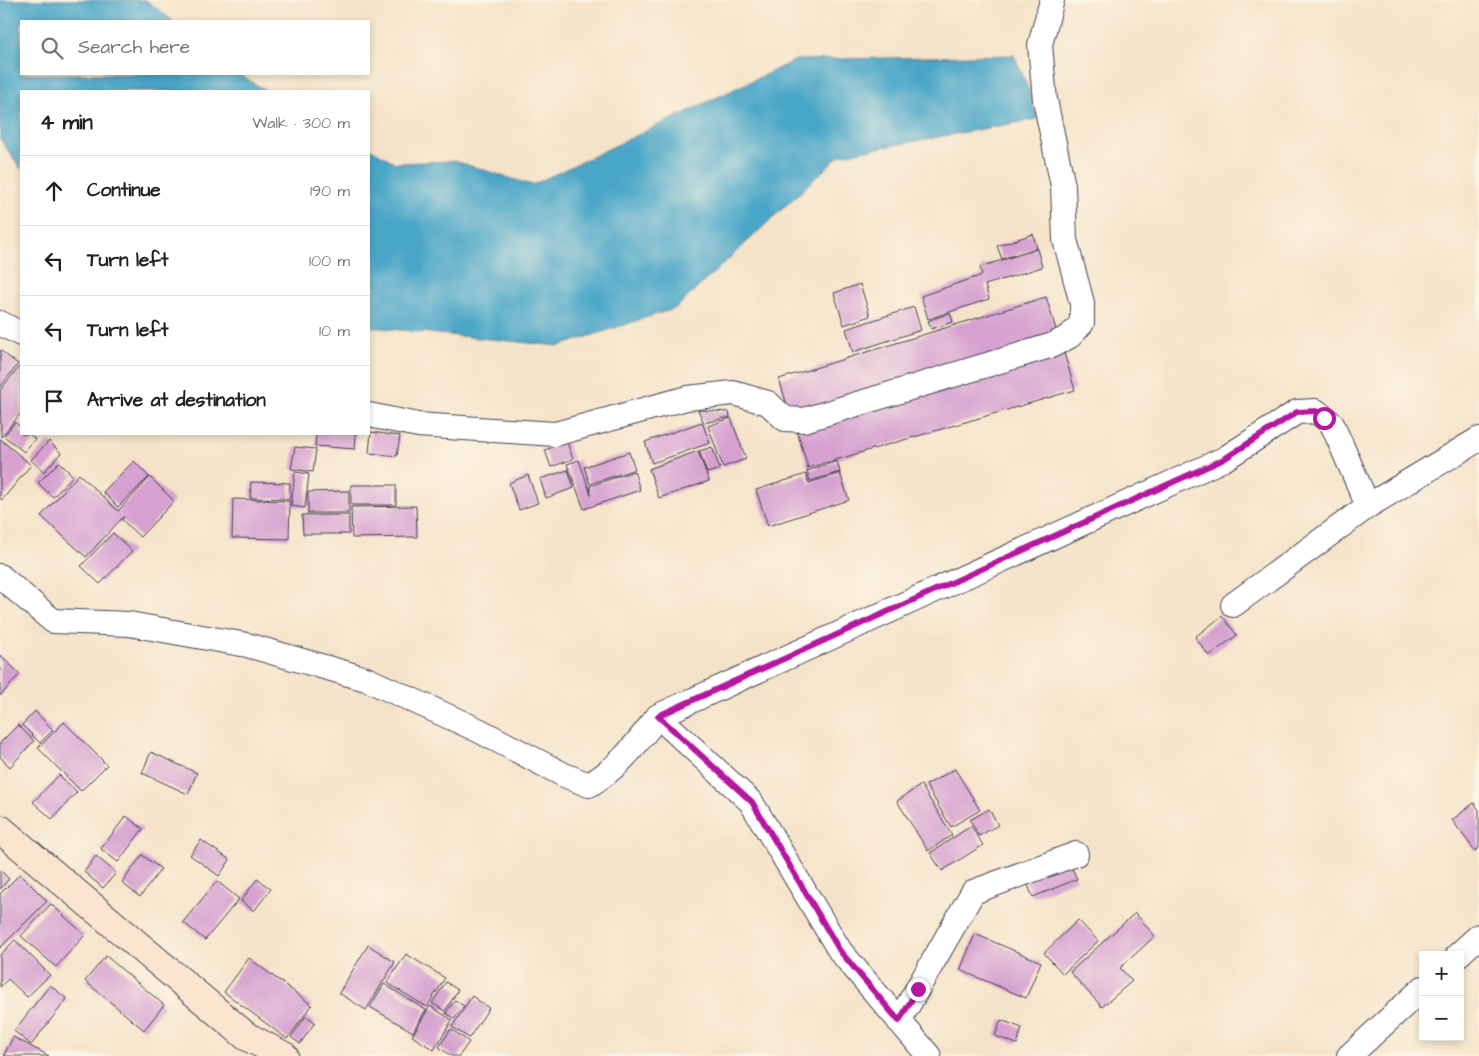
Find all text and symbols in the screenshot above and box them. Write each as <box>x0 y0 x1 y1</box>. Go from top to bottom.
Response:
search box <box>20 20 370 75</box>
icon: search <box>38 34 66 62</box>
text: Search here <box>78 34 190 61</box>
text: 4 min <box>40 108 93 137</box>
text: Walk · 300 m <box>252 112 350 134</box>
icon: ahead <box>40 177 68 205</box>
text: Continue <box>87 177 161 204</box>
text: 190 m <box>310 180 350 202</box>
icon: left <box>40 247 68 275</box>
text: Turn left <box>87 247 168 274</box>
text: 100 m <box>309 250 350 272</box>
icon: left <box>40 317 68 345</box>
text: Turn left <box>87 317 168 344</box>
text: 10 m <box>319 320 350 342</box>
icon: arrive <box>40 387 68 415</box>
text: Arrive at destination <box>87 387 266 414</box>
route start <box>1313 407 1336 430</box>
map controls <box>1419 951 1464 1041</box>
button: + <box>1419 951 1464 996</box>
route end <box>907 978 930 1001</box>
button: − <box>1419 996 1464 1041</box>

